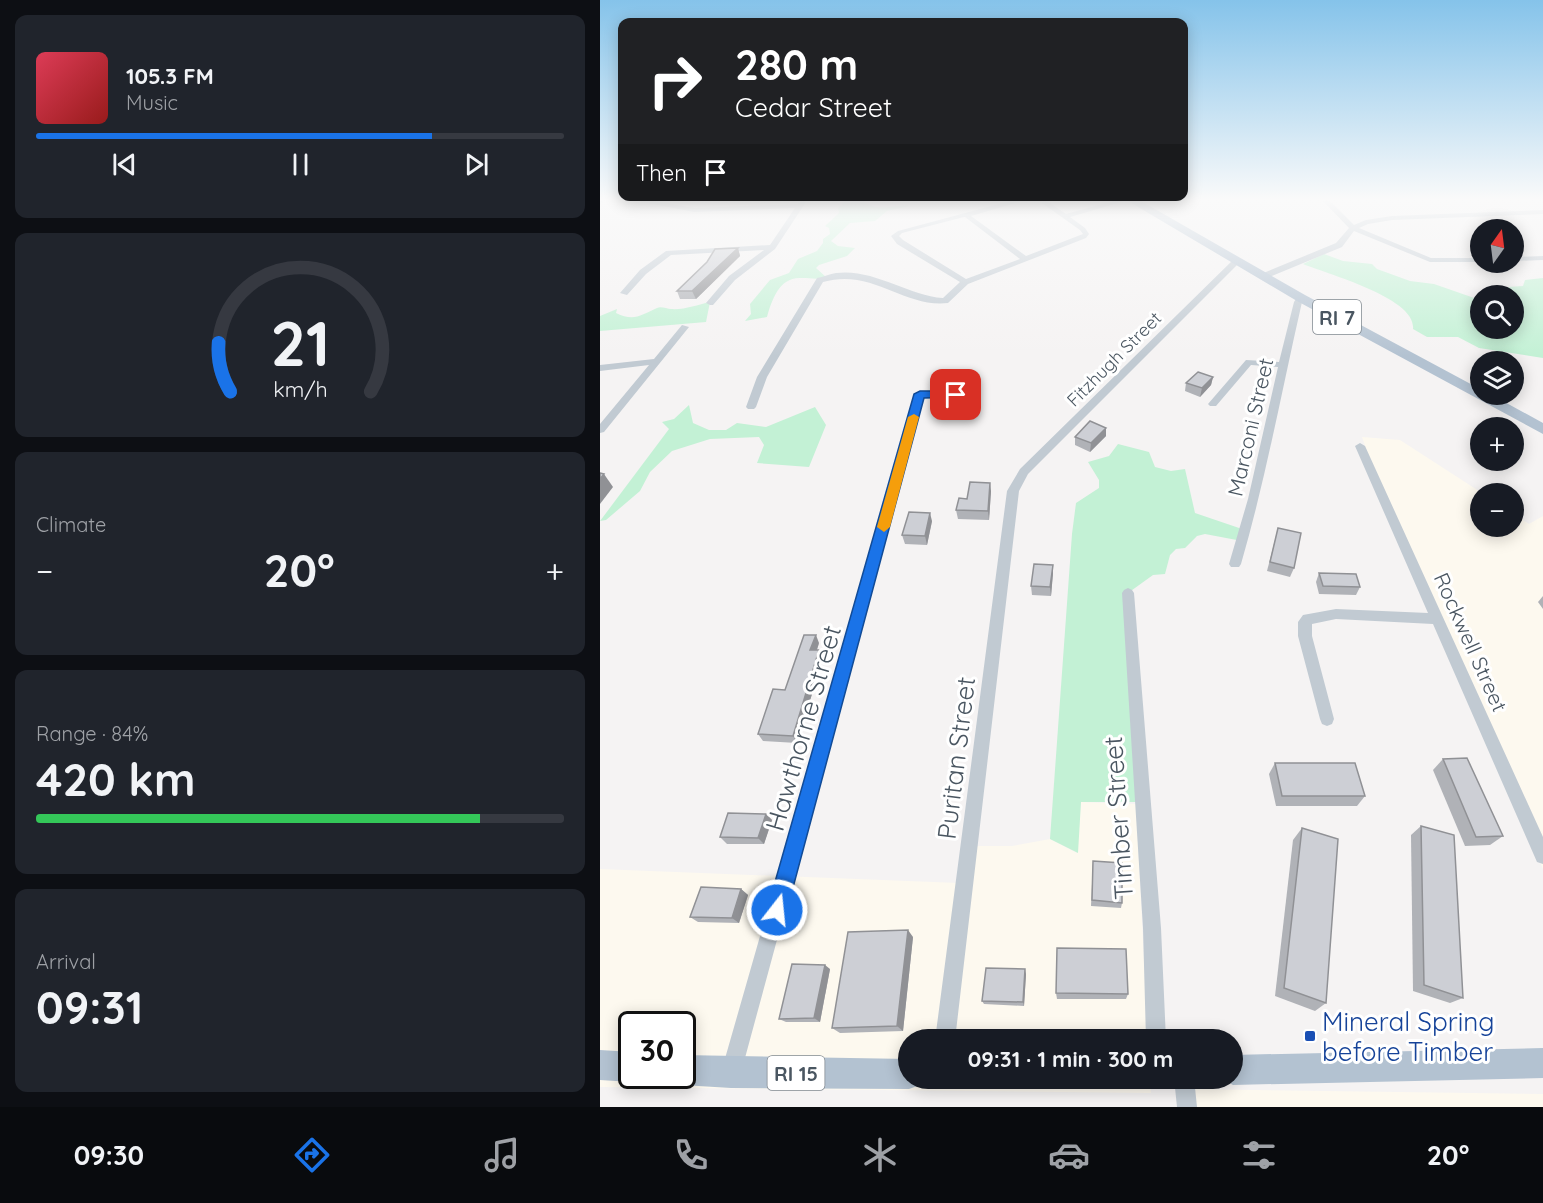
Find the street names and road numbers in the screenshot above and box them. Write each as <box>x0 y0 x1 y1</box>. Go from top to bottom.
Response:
road number: RI 7 <box>1313 300 1361 334</box>
street label: Fitzhugh Street <box>1062 307 1166 411</box>
street label: Marconi Street <box>1221 355 1279 499</box>
street label: Rockwell Street <box>1429 569 1513 715</box>
street label: Hawthorne Street <box>758 621 848 835</box>
street label: Puritan Street <box>930 675 982 841</box>
street label: Timber Street <box>1096 735 1140 901</box>
road number: RI 15 <box>768 1056 824 1090</box>

